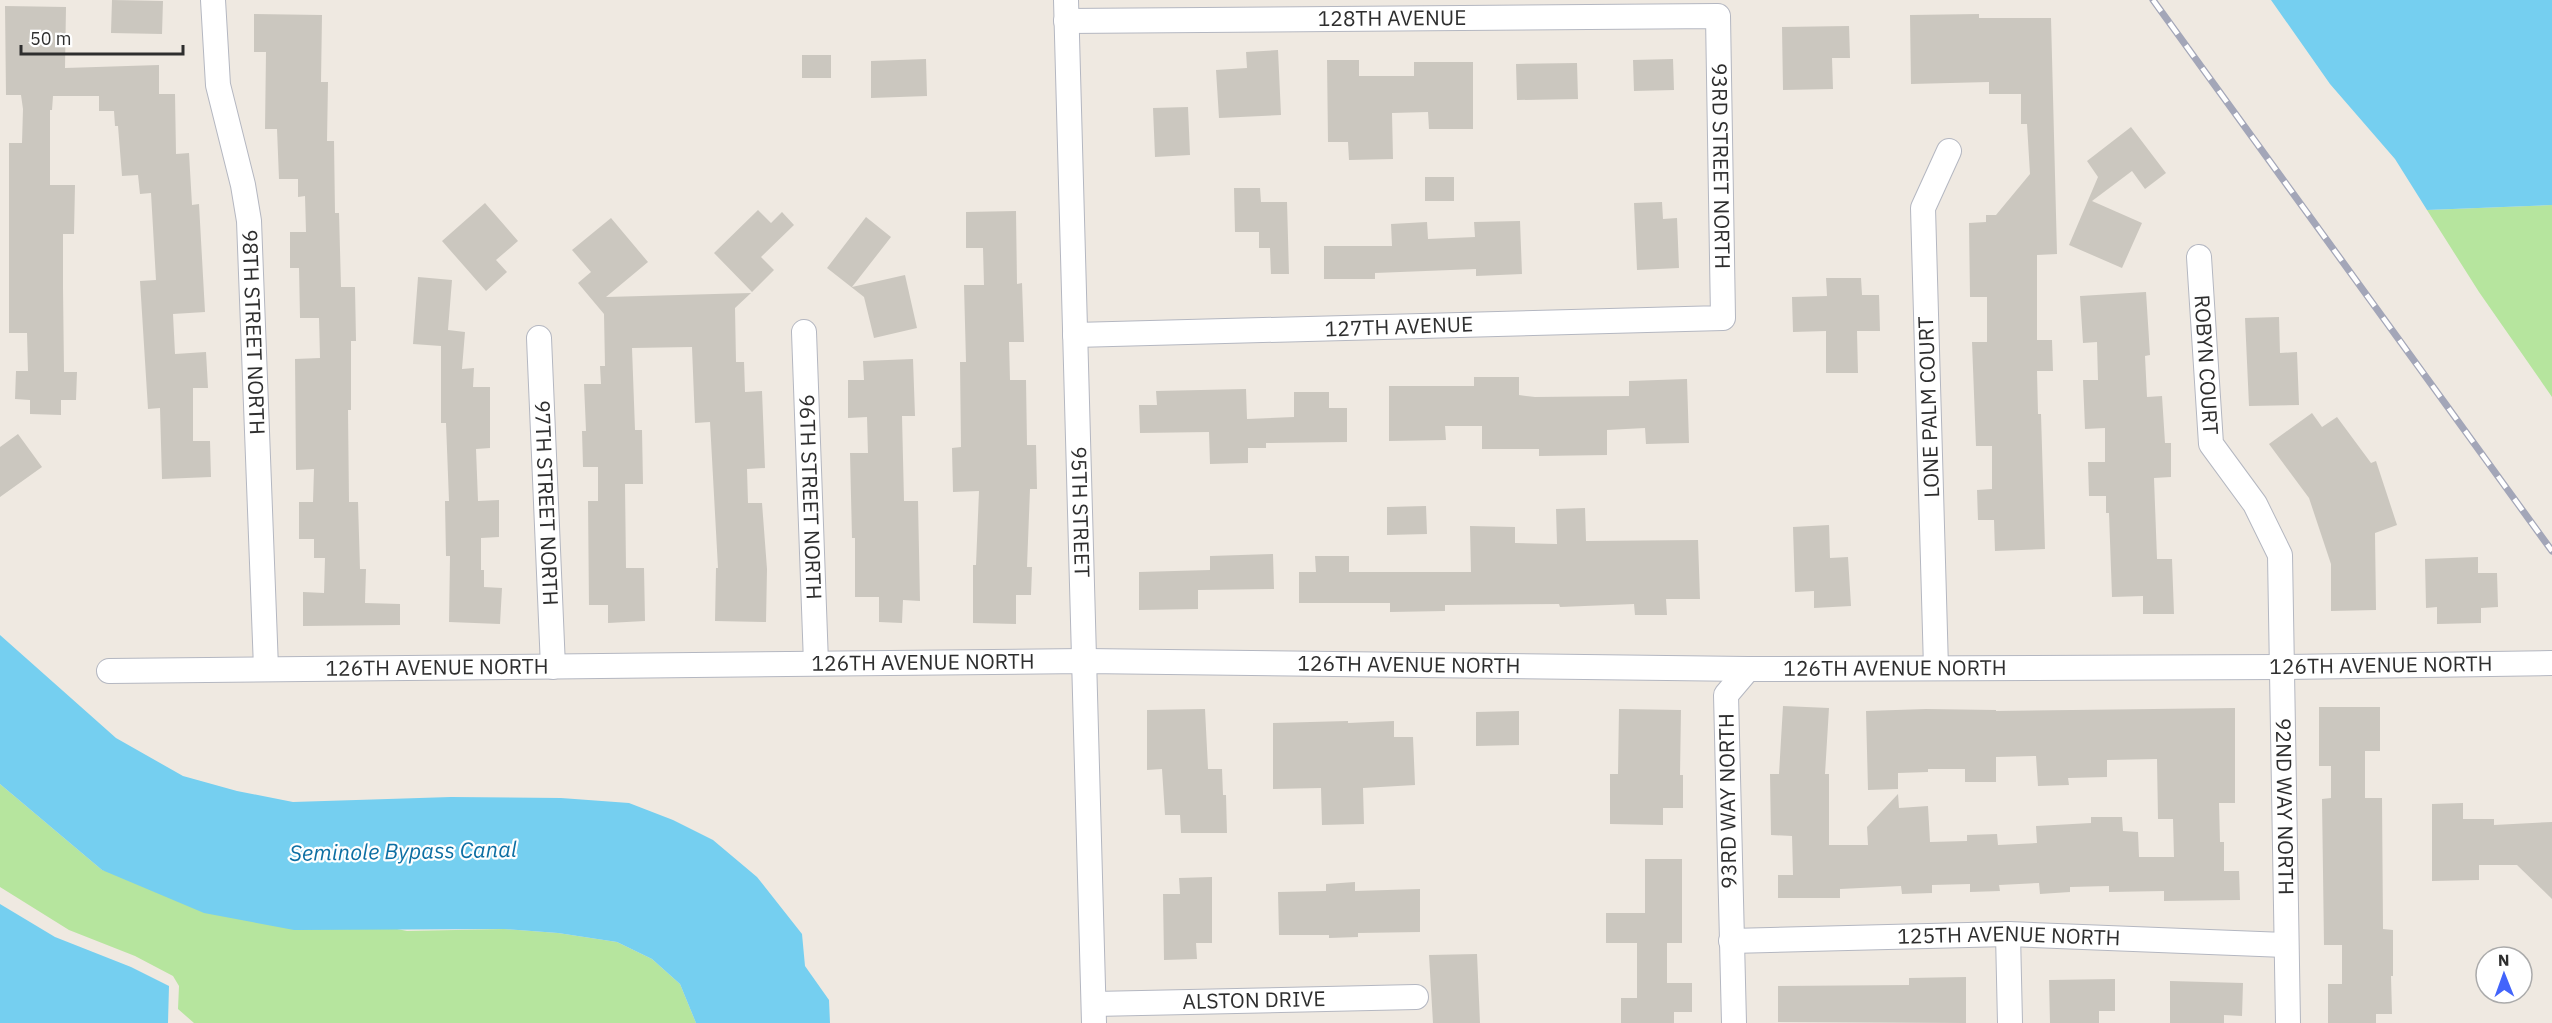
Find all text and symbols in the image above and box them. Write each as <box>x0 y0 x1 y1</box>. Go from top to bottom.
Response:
street label: 128TH AVENUE <box>1318 3 1466 32</box>
scale bar <box>21 18 183 56</box>
text: 50 m <box>30 27 72 50</box>
street label: 93RD STREET NORTH <box>1706 63 1737 269</box>
street label: 98TH STREET NORTH <box>236 229 272 435</box>
street label: ROBYN COURT <box>2188 294 2225 436</box>
street label: 127TH AVENUE <box>1324 309 1474 343</box>
street label: LONE PALM COURT <box>1911 316 1945 498</box>
street label: 96TH STREET NORTH <box>793 394 829 600</box>
street label: 97TH STREET NORTH <box>529 400 565 606</box>
street label: 95TH STREET <box>1065 446 1097 578</box>
street label: 126TH AVENUE NORTH <box>811 647 1035 677</box>
street label: 126TH AVENUE NORTH <box>1297 649 1521 679</box>
street label: 126TH AVENUE NORTH <box>2269 649 2493 680</box>
street label: 126TH AVENUE NORTH <box>325 651 549 682</box>
street label: 126TH AVENUE NORTH <box>1783 653 2007 682</box>
street label: 93RD WAY NORTH <box>1711 713 1743 889</box>
street label: 92ND WAY NORTH <box>2270 718 2301 895</box>
water label: Seminole Bypass Canal <box>289 834 517 867</box>
street label: 125TH AVENUE NORTH <box>1897 919 2121 951</box>
north arrow <box>2474 945 2534 1005</box>
text: N <box>2498 950 2510 970</box>
street label: ALSTON DRIVE <box>1182 984 1326 1015</box>

